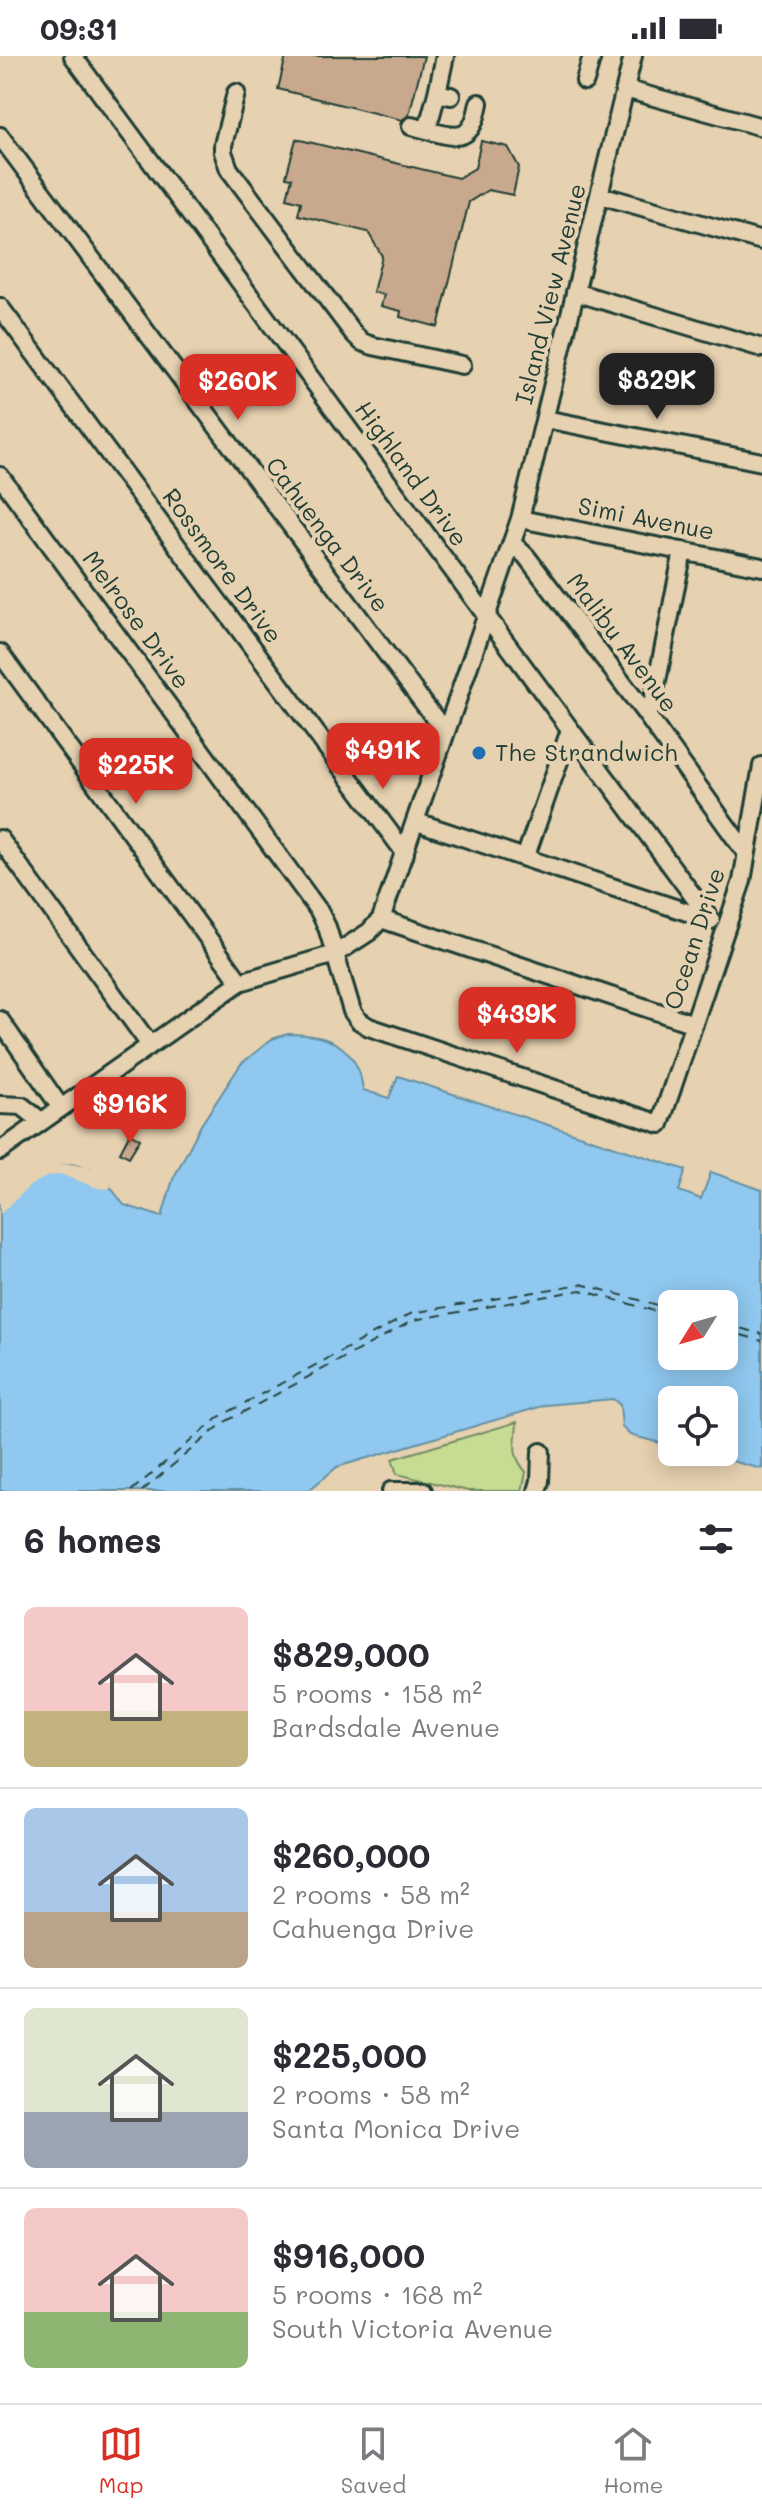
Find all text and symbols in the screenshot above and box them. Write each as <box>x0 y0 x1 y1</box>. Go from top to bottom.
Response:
text: 09:31 <box>40 8 118 48</box>
street label: Island View Avenue <box>507 180 592 407</box>
pin: $829K <box>601 353 713 421</box>
pin: $260K <box>182 354 294 422</box>
text: $829K <box>617 362 697 396</box>
text: $260K <box>198 363 278 397</box>
street label: Highland Drive <box>349 394 475 552</box>
street label: Cahuenga Drive <box>260 450 397 618</box>
street label: Rossmore Drive <box>157 481 290 649</box>
street label: Simi Avenue <box>576 489 717 546</box>
street label: Melrose Drive <box>76 544 198 695</box>
street label: Malibu Avenue <box>561 566 686 718</box>
pin: $491K <box>327 723 439 791</box>
text: $491K <box>345 732 421 766</box>
place label: The Strandwich <box>495 736 678 767</box>
pin: $225K <box>80 738 192 806</box>
marker: The Strandwich <box>470 744 488 762</box>
text: $225K <box>97 747 175 781</box>
street label: Ocean Drive <box>656 864 731 1013</box>
pin: $439K <box>461 987 573 1055</box>
text: $439K <box>477 996 557 1030</box>
pin: $916K <box>74 1077 186 1145</box>
text: $916K <box>92 1086 168 1120</box>
north arrow <box>658 1290 738 1370</box>
map controls <box>658 1290 738 1466</box>
button: locate <box>658 1386 738 1466</box>
text: 6 homes <box>24 1517 162 1562</box>
icon: filters <box>694 1517 738 1561</box>
text: $829,000 <box>272 1631 430 1676</box>
icon: home <box>88 1639 184 1735</box>
text: 5 rooms · 158 m² <box>272 1676 482 1710</box>
text: Bardsdale Avenue <box>272 1710 500 1744</box>
text: $260,000 <box>272 1832 430 1877</box>
icon: home <box>88 1840 184 1936</box>
text: 2 rooms · 58 m² <box>272 1877 470 1911</box>
text: Cahuenga Drive <box>272 1911 474 1945</box>
text: $225,000 <box>272 2032 427 2077</box>
icon: home <box>88 2040 184 2136</box>
text: 2 rooms · 58 m² <box>272 2077 470 2111</box>
text: Santa Monica Drive <box>272 2111 520 2145</box>
text: $916,000 <box>272 2232 425 2277</box>
icon: home <box>88 2240 184 2336</box>
text: 5 rooms · 168 m² <box>272 2277 483 2311</box>
text: South Victoria Avenue <box>272 2311 553 2345</box>
tab: Map <box>99 2422 143 2499</box>
tab: Saved <box>341 2422 406 2499</box>
tab: Home <box>603 2422 663 2499</box>

